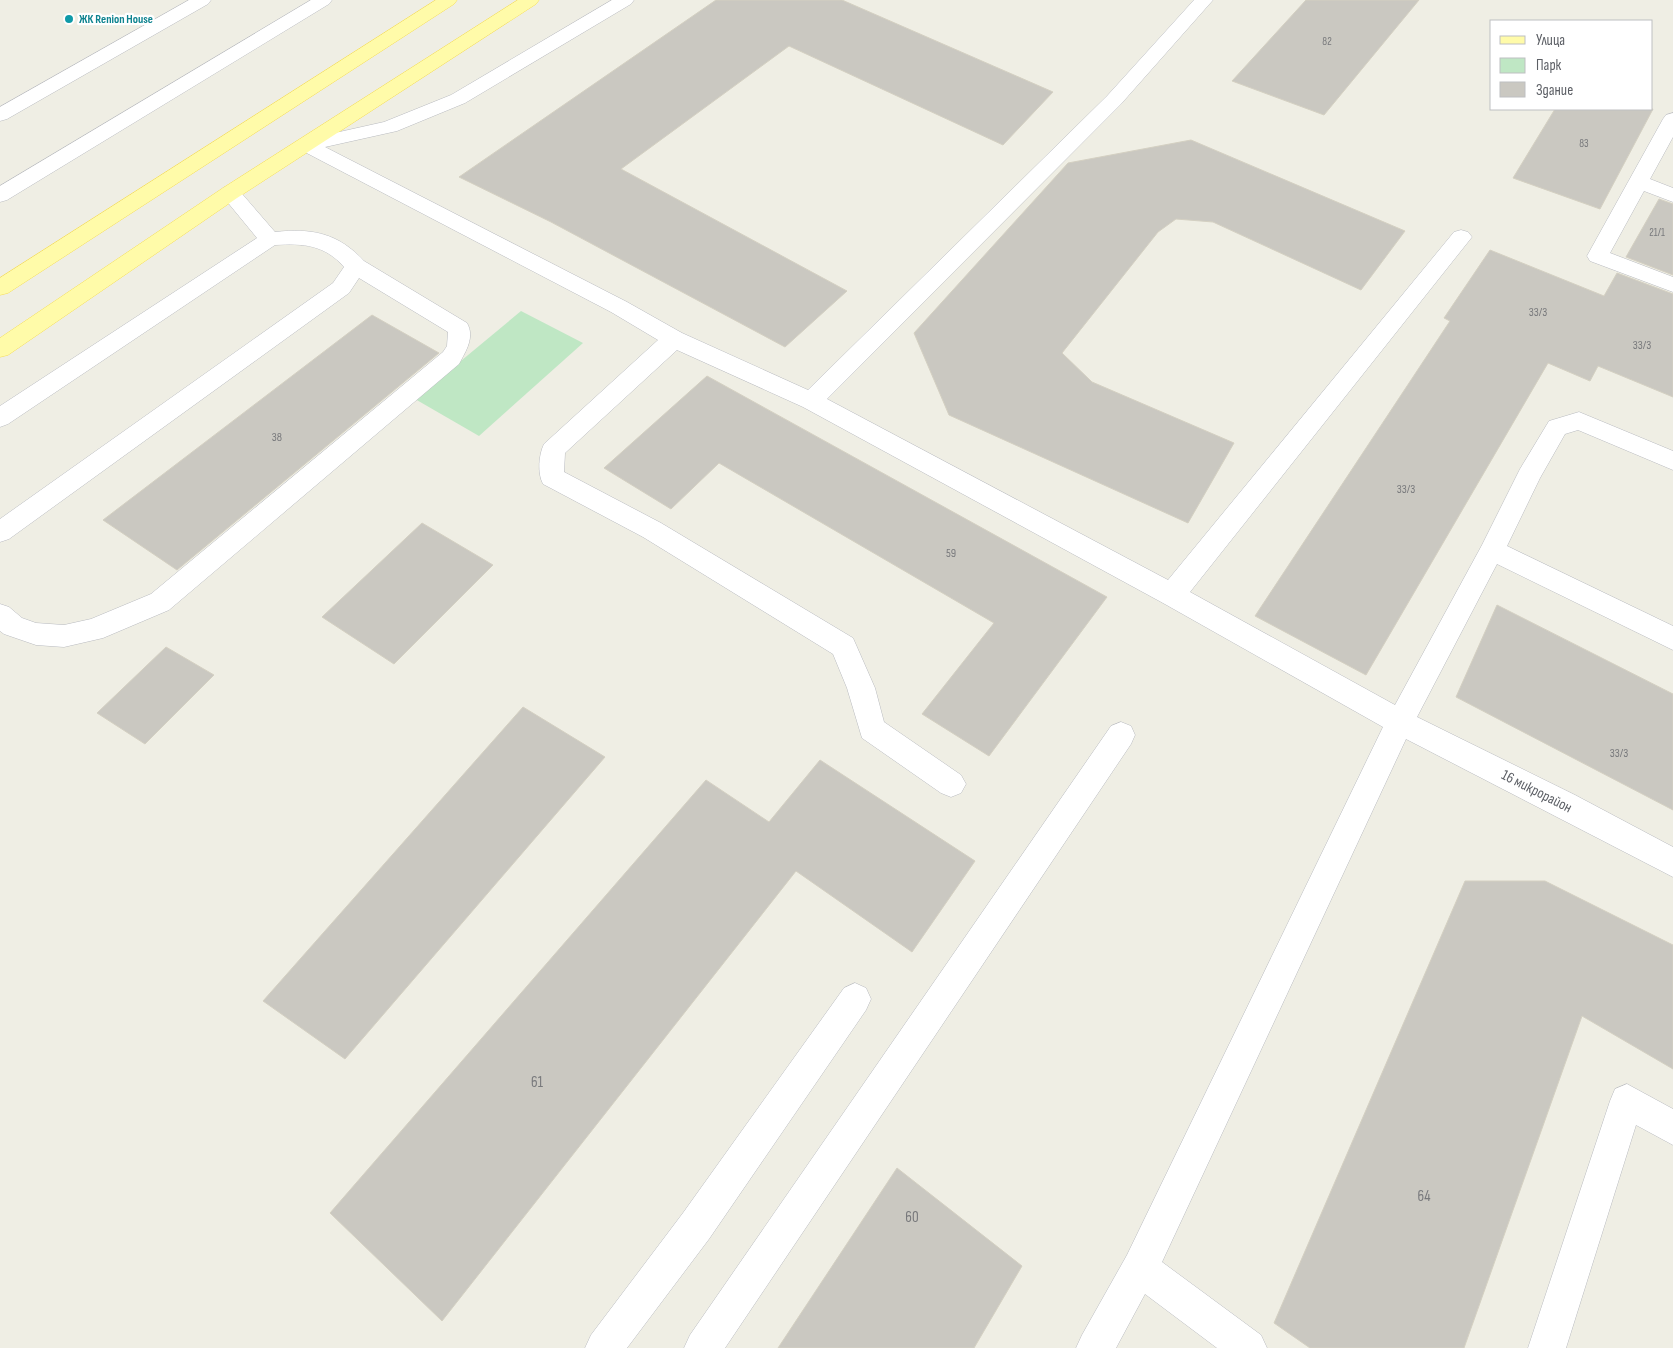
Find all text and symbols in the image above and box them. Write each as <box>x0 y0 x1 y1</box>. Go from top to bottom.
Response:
place label: ЖК Renion House <box>79 12 153 27</box>
marker: ЖК Renion House <box>63 13 75 25</box>
legend <box>1490 20 1653 110</box>
text: Улица <box>1536 31 1565 50</box>
house number: 82 <box>1322 35 1332 48</box>
text: Парк <box>1536 56 1562 75</box>
text: Здание <box>1536 81 1573 100</box>
house number: 83 <box>1579 137 1589 150</box>
house number: 21/1 <box>1649 226 1665 239</box>
house number: 33/3 <box>1529 305 1547 320</box>
house number: 33/3 <box>1633 338 1651 353</box>
house number: 38 <box>272 430 282 445</box>
house number: 33/3 <box>1397 482 1415 497</box>
house number: 59 <box>946 546 956 561</box>
house number: 33/3 <box>1610 746 1628 761</box>
street label: 16 микрорайон <box>1498 766 1575 817</box>
house number: 61 <box>531 1073 544 1092</box>
house number: 64 <box>1417 1187 1431 1206</box>
house number: 60 <box>905 1208 919 1227</box>

